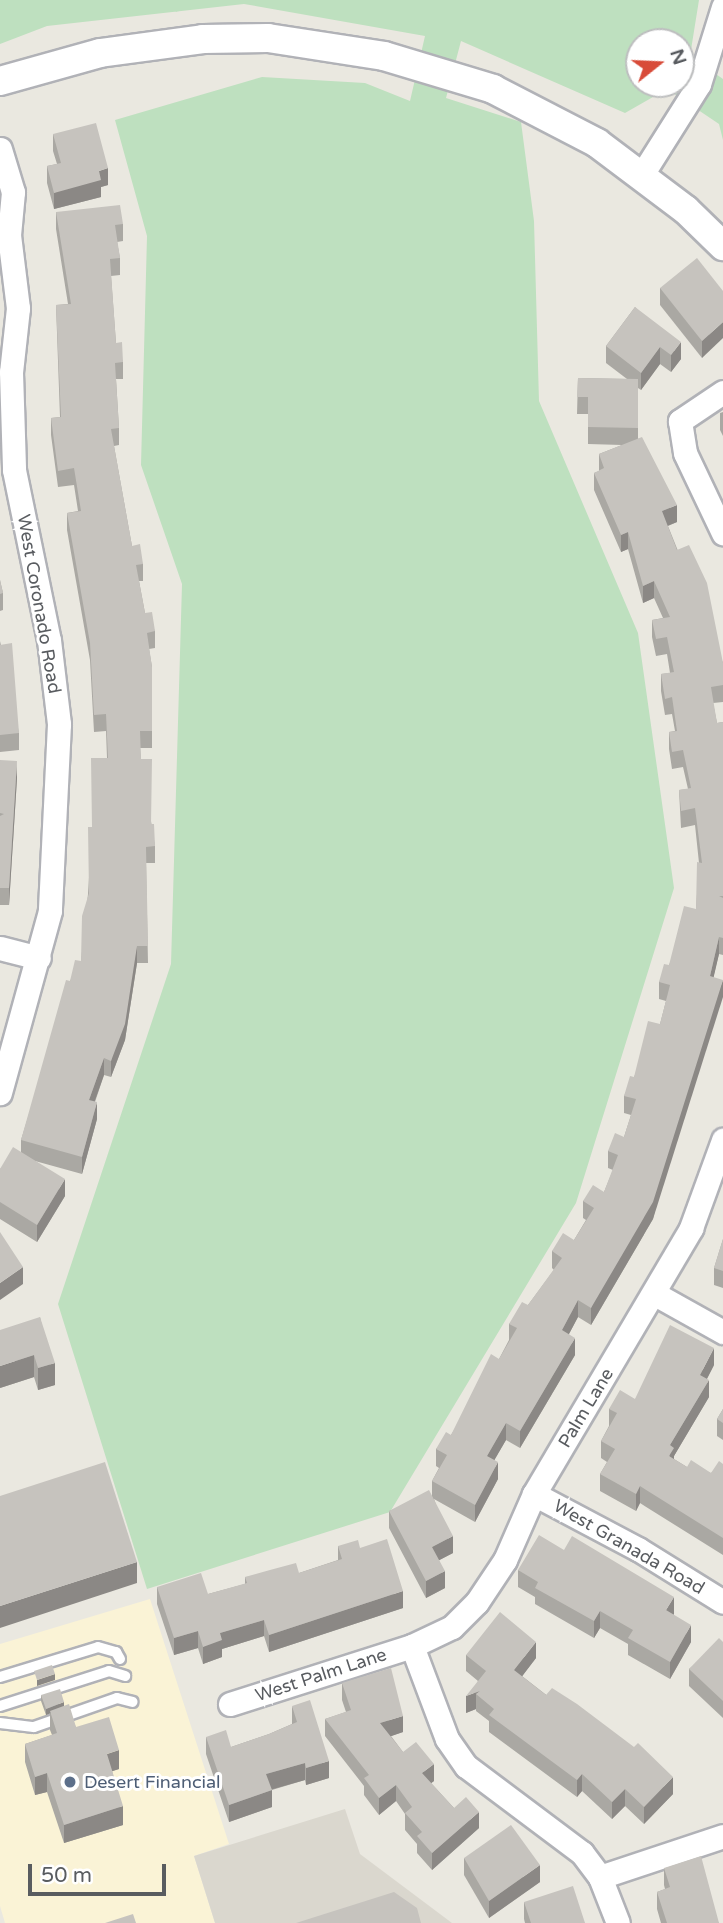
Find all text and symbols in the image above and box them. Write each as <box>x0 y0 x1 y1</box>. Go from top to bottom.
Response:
north arrow <box>625 28 695 98</box>
text: N <box>665 46 691 68</box>
street label: West Coronado Road <box>13 513 65 695</box>
street label: Palm Lane <box>554 1364 618 1452</box>
street label: West Granada Road <box>550 1495 708 1599</box>
street label: West Palm Lane <box>253 1644 389 1706</box>
place label: Desert Financial <box>84 1771 221 1793</box>
marker: Desert Financial <box>62 1774 78 1790</box>
scale bar <box>32 1850 170 1894</box>
text: 50 m <box>41 1863 92 1888</box>

